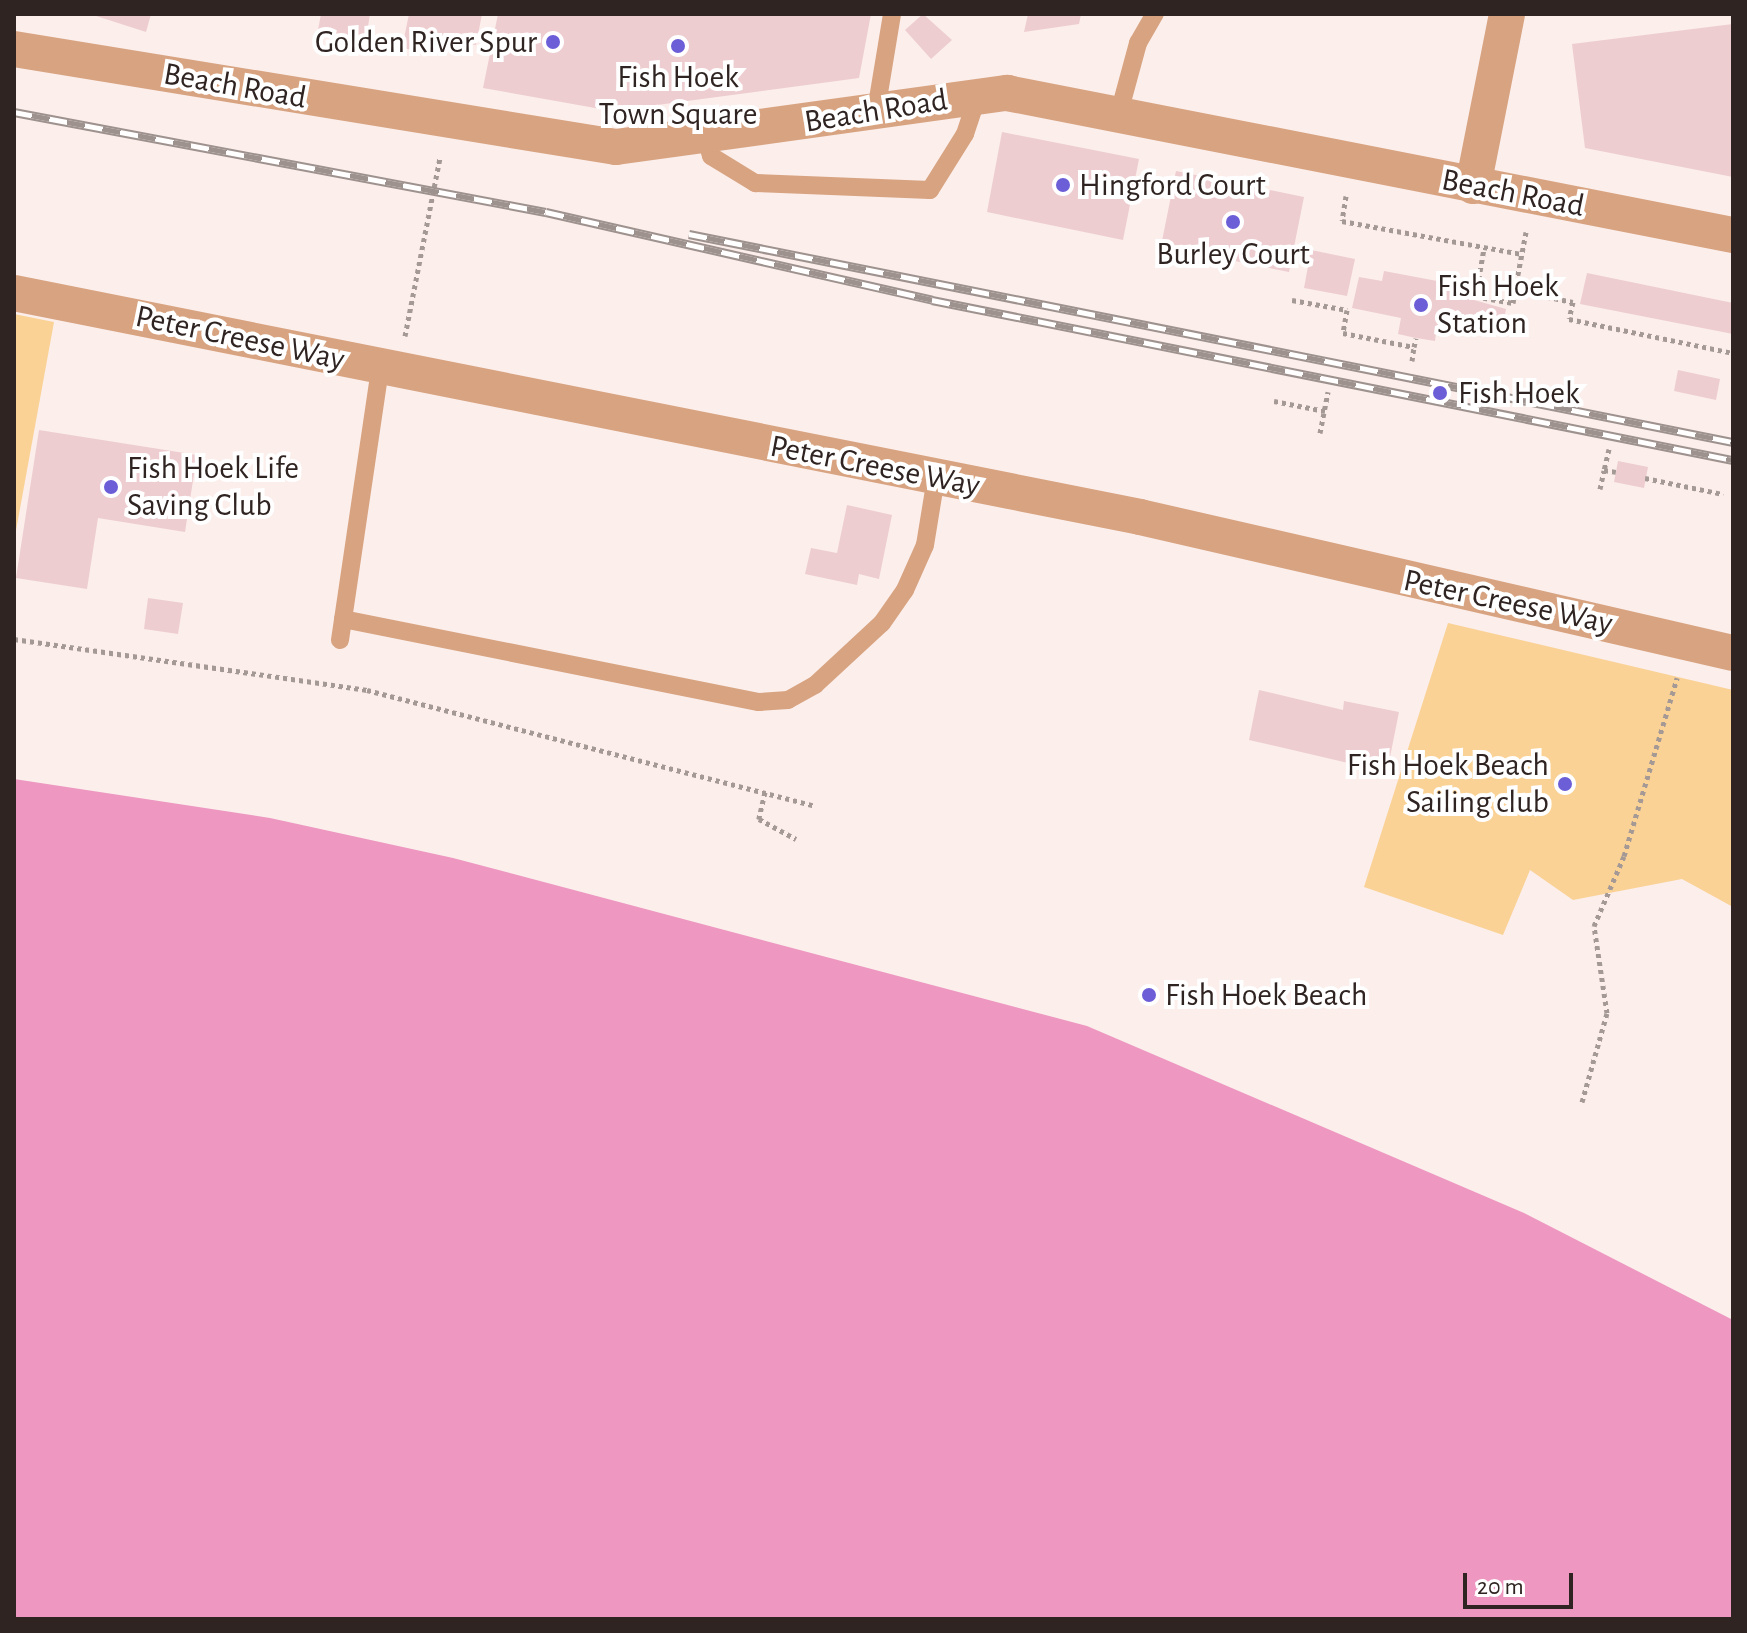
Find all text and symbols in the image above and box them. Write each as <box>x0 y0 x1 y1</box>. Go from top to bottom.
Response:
place label: Golden River Spur <box>315 23 537 61</box>
marker: Golden River Spur <box>544 33 562 51</box>
marker: Fish Hoek Town Square <box>669 37 687 55</box>
street label: Beach Road <box>161 55 309 117</box>
place label: Fish Hoek Town Square <box>599 59 757 134</box>
street label: Beach Road <box>802 81 950 141</box>
street label: Beach Road <box>1439 160 1587 226</box>
place label: Hingford Court <box>1079 166 1266 204</box>
marker: Hingford Court <box>1054 176 1072 194</box>
marker: Burley Court <box>1224 213 1242 231</box>
place label: Burley Court <box>1156 235 1310 273</box>
place label: Fish Hoek Station <box>1437 268 1559 343</box>
marker: Fish Hoek Station <box>1412 296 1430 314</box>
street label: Peter Creese Way <box>132 297 348 379</box>
place label: Fish Hoek <box>1458 374 1580 412</box>
marker: Fish Hoek <box>1429 382 1451 404</box>
street label: Peter Creese Way <box>767 427 983 505</box>
place label: Fish Hoek Life Saving Club <box>127 450 299 525</box>
marker: Fish Hoek Life Saving Club <box>102 478 120 496</box>
street label: Peter Creese Way <box>1400 561 1616 643</box>
place label: Fish Hoek Beach Sailing club <box>1347 747 1549 822</box>
marker: Fish Hoek Beach Sailing club <box>1556 775 1574 793</box>
place label: Fish Hoek Beach <box>1165 976 1367 1014</box>
marker: Fish Hoek Beach <box>1140 986 1158 1004</box>
scale bar <box>1467 1557 1577 1607</box>
text: 20 m <box>1477 1575 1524 1599</box>

